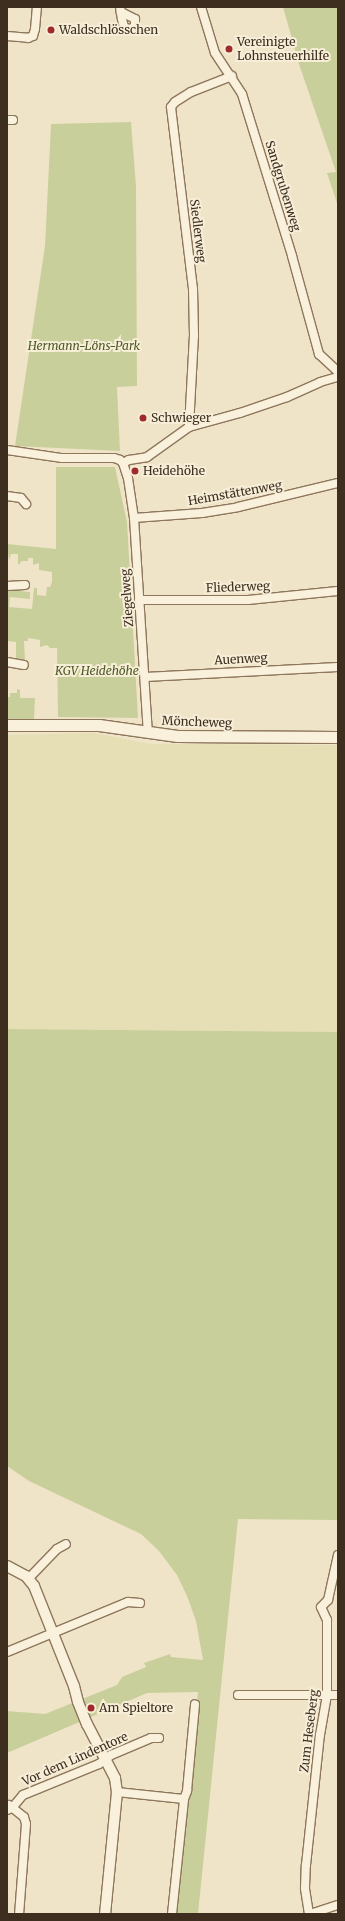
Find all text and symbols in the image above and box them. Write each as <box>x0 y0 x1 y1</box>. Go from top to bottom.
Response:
place label: Waldschlösschen <box>59 23 158 37</box>
marker: Waldschlösschen <box>46 25 56 35</box>
place label: Vereinigte Lohnsteuerhilfe <box>237 35 329 63</box>
marker: Vereinigte Lohnsteuerhilfe <box>224 44 234 54</box>
street label: Sandgrubenweg <box>262 139 304 233</box>
street label: Siedlerweg <box>187 198 209 264</box>
park label: Hermann-Löns-Park <box>28 339 140 353</box>
place label: Schwieger <box>151 411 211 425</box>
marker: Schwieger <box>138 413 148 423</box>
place label: Heidehöhe <box>143 464 205 478</box>
marker: Heidehöhe <box>130 466 140 476</box>
street label: Heimstättenweg <box>187 478 283 508</box>
street label: Ziegelweg <box>118 568 136 628</box>
street label: Fliederweg <box>206 579 270 595</box>
street label: Auenweg <box>214 650 268 668</box>
park label: KGV Heidehöhe <box>55 664 139 678</box>
street label: Möncheweg <box>161 714 233 730</box>
street label: Zum Heseberg <box>297 1689 321 1773</box>
place label: Am Spieltore <box>99 1701 173 1715</box>
marker: Am Spieltore <box>86 1703 96 1713</box>
street label: Vor dem Lindentore <box>20 1729 130 1789</box>

